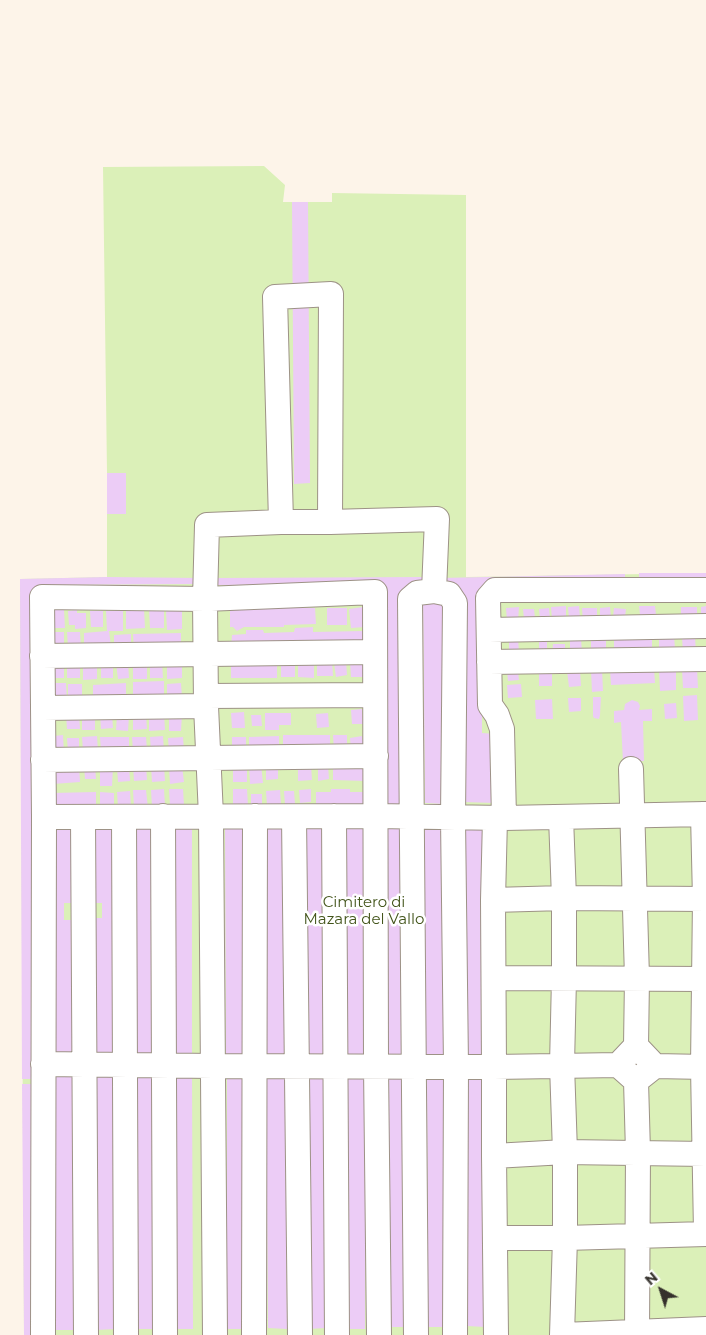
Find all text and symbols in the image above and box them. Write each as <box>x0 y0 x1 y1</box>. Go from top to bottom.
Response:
park label: Cimitero di Mazara del Vallo <box>303 894 425 929</box>
north arrow <box>636 1265 686 1315</box>
text: N <box>641 1268 661 1289</box>

